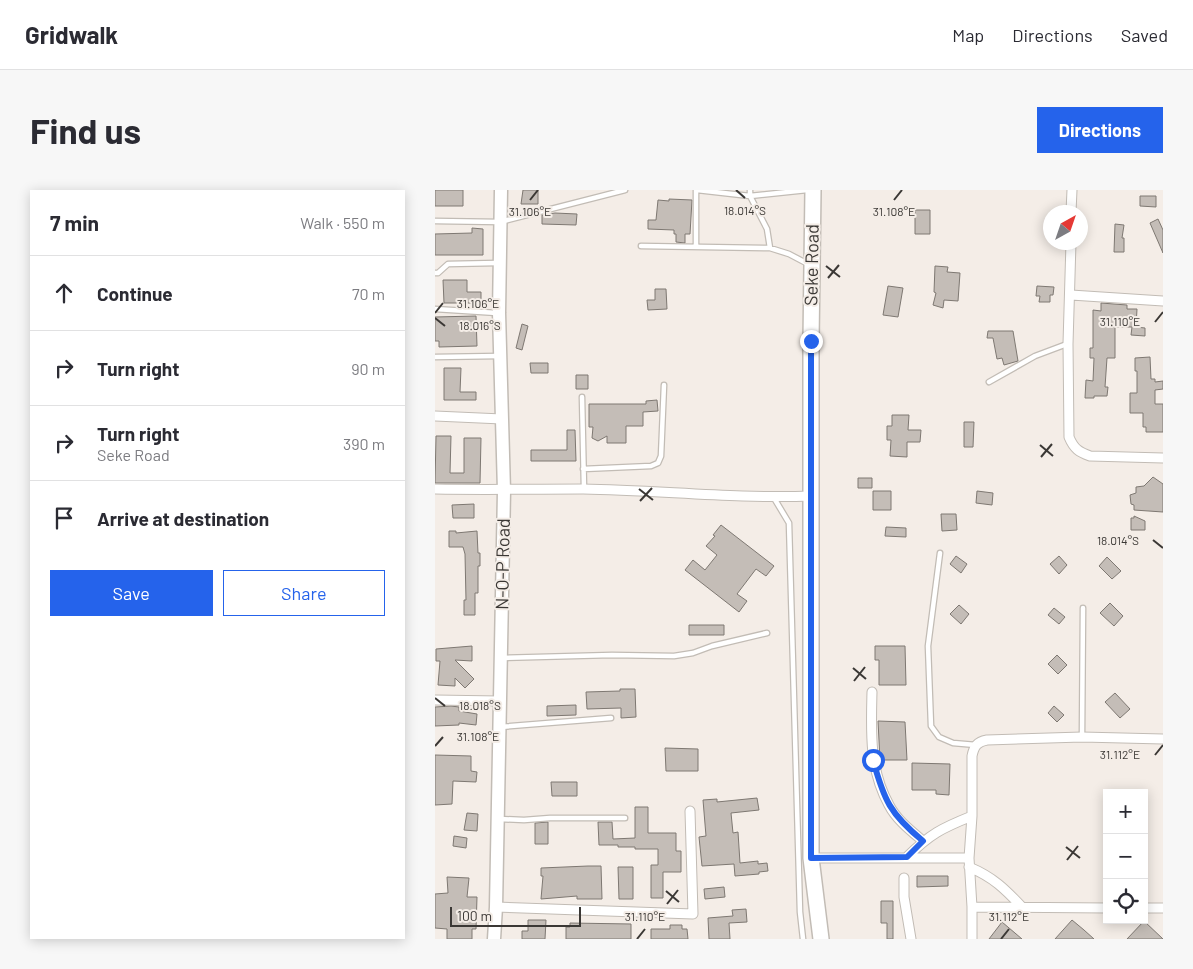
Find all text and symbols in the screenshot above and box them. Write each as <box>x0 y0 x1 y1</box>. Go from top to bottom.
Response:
text: Gridwalk <box>25 20 118 49</box>
text: Map <box>952 24 984 46</box>
text: Directions <box>1012 24 1093 46</box>
text: Saved <box>1121 24 1168 46</box>
button: Directions <box>1037 107 1163 153</box>
text: Find us <box>30 109 141 151</box>
text: 18.014°S <box>724 203 766 217</box>
text: 31.106°E <box>509 204 551 218</box>
text: 31.108°E <box>873 204 915 218</box>
north arrow <box>1043 205 1088 250</box>
text: 7 min <box>50 210 99 235</box>
text: Walk · 550 m <box>300 213 385 232</box>
street label: Seke Road <box>799 224 823 306</box>
icon: ahead <box>50 279 78 307</box>
text: Continue <box>97 282 173 305</box>
text: 70 m <box>352 284 385 303</box>
text: 31.106°E <box>457 296 499 310</box>
text: 31.110°E <box>1100 314 1140 328</box>
text: 18.016°S <box>459 318 501 332</box>
route end <box>800 330 823 353</box>
icon: right <box>50 354 78 382</box>
text: Turn right <box>97 357 179 380</box>
text: 90 m <box>351 359 385 378</box>
text: Turn right <box>97 422 179 445</box>
icon: right <box>50 429 78 457</box>
text: 390 m <box>343 434 385 453</box>
text: Seke Road <box>97 445 170 464</box>
icon: arrive <box>50 504 78 532</box>
text: Arrive at destination <box>97 507 269 530</box>
street label: N-O-P Road <box>490 518 514 610</box>
text: 18.014°S <box>1097 533 1139 547</box>
button: Save <box>50 570 213 616</box>
button: Share <box>223 570 385 616</box>
text: 18.018°S <box>459 698 501 712</box>
text: 31.108°E <box>457 729 499 743</box>
text: 31.112°E <box>1100 747 1140 761</box>
route start <box>862 749 885 772</box>
map controls <box>1103 789 1148 924</box>
button: + <box>1103 789 1148 834</box>
button: − <box>1103 834 1148 879</box>
button: locate <box>1103 879 1148 924</box>
scale bar <box>450 904 581 927</box>
text: 100 m <box>457 907 492 924</box>
text: 31.110°E <box>625 909 665 923</box>
text: 31.112°E <box>989 909 1029 923</box>

